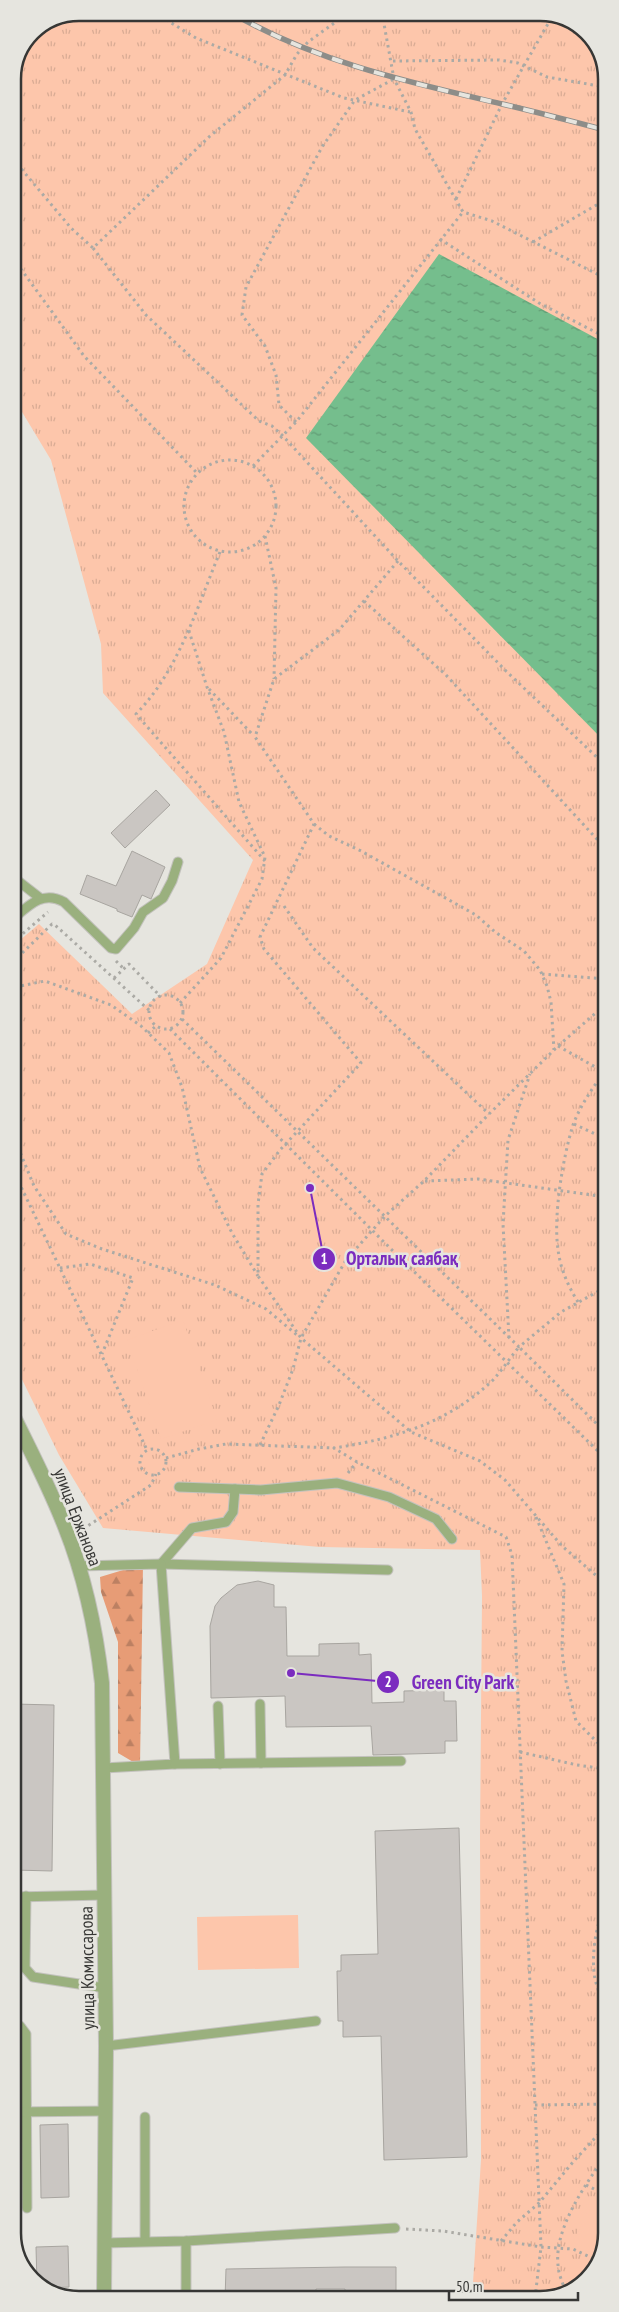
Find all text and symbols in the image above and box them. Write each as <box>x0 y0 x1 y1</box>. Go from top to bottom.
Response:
callout: Орталық саябақ <box>311 1242 468 1276</box>
text: Орталық саябақ <box>346 1246 459 1270</box>
text: 1 <box>320 1249 328 1268</box>
street label: улица Ержанова <box>49 1465 107 1569</box>
callout: Green City Park <box>376 1665 524 1699</box>
text: Green City Park <box>412 1670 514 1694</box>
text: 2 <box>384 1672 392 1691</box>
street label: улица Комиссарова <box>74 1906 100 2030</box>
scale bar <box>449 2270 578 2302</box>
text: 50 m <box>456 2277 482 2296</box>

